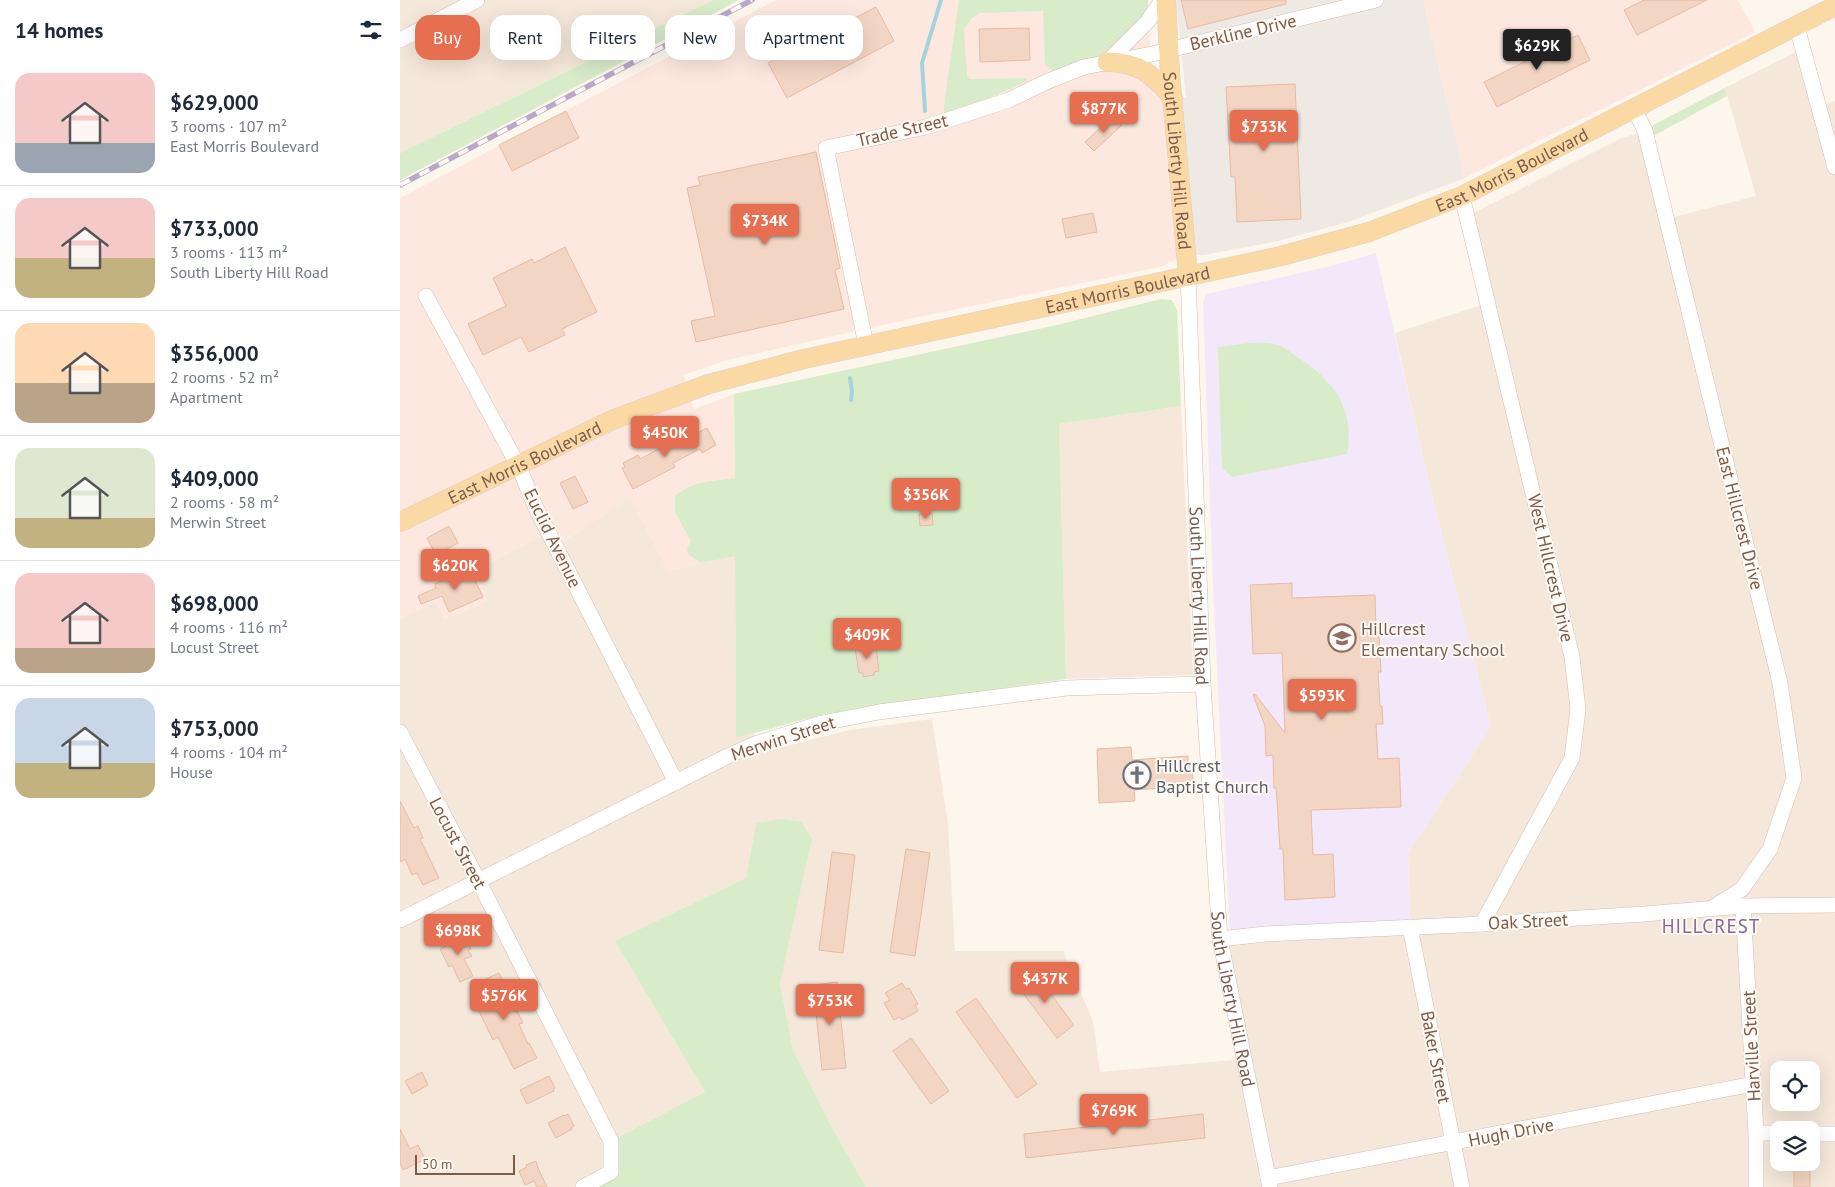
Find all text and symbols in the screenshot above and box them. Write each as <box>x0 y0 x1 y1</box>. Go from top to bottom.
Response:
street label: Berkline Drive <box>1187 9 1299 55</box>
chip: Buy <box>415 15 480 60</box>
chip: Rent <box>490 15 561 60</box>
chip: Filters <box>571 15 655 60</box>
chip: New <box>665 15 735 60</box>
chip: Apartment <box>745 15 863 60</box>
icon: filters <box>357 16 385 44</box>
text: 14 homes <box>15 17 103 44</box>
pin: $629K <box>1502 28 1572 71</box>
text: $629K <box>1514 35 1560 55</box>
street label: South Liberty Hill Road <box>1158 71 1197 250</box>
text: $629,000 <box>170 89 259 116</box>
pin: $877K <box>1069 92 1139 134</box>
icon: home <box>55 93 115 153</box>
text: $877K <box>1081 98 1127 118</box>
street label: Trade Street <box>854 108 950 152</box>
pin: $733K <box>1229 110 1299 152</box>
text: 3 rooms · 107 m² <box>170 116 287 136</box>
text: $733K <box>1241 116 1287 136</box>
street label: East Morris Boulevard <box>1432 122 1592 217</box>
text: East Morris Boulevard <box>170 136 319 156</box>
pin: $734K <box>730 204 800 246</box>
text: $734K <box>742 210 788 230</box>
text: $733,000 <box>170 215 259 242</box>
icon: home <box>55 218 115 278</box>
text: 3 rooms · 113 m² <box>170 242 288 262</box>
street label: East Morris Boulevard <box>1043 260 1212 318</box>
text: South Liberty Hill Road <box>170 262 329 282</box>
text: $356,000 <box>170 340 259 367</box>
icon: home <box>55 343 115 403</box>
text: 2 rooms · 52 m² <box>170 367 279 387</box>
text: Apartment <box>170 387 243 407</box>
street label: East Morris Boulevard <box>444 415 605 509</box>
pin: $450K <box>630 416 700 458</box>
text: $450K <box>642 422 688 442</box>
street label: East Hillcrest Drive <box>1711 444 1769 592</box>
text: $409,000 <box>170 465 259 492</box>
icon: home <box>55 468 115 528</box>
pin: $356K <box>891 478 961 520</box>
text: $356K <box>903 484 949 504</box>
street label: Euclid Avenue <box>519 485 587 591</box>
text: 2 rooms · 58 m² <box>170 492 279 512</box>
street label: West Hillcrest Drive <box>1523 492 1579 644</box>
street label: South Liberty Hill Road <box>1185 506 1215 685</box>
text: Merwin Street <box>170 512 266 532</box>
pin: $620K <box>420 548 490 591</box>
text: $620K <box>432 555 478 575</box>
text: $698,000 <box>170 590 259 617</box>
icon: home <box>55 593 115 653</box>
text: 4 rooms · 116 m² <box>170 617 288 637</box>
place label: Hillcrest Elementary School <box>1361 617 1505 661</box>
pin: $409K <box>832 618 902 660</box>
school or university icon: Hillcrest Elementary School <box>1327 623 1357 653</box>
text: $409K <box>844 624 890 644</box>
text: Locust Street <box>170 637 259 657</box>
pin: $593K <box>1287 678 1357 721</box>
text: $593K <box>1299 685 1345 705</box>
street label: Merwin Street <box>728 710 838 766</box>
text: $753,000 <box>170 715 259 742</box>
icon: home <box>55 718 115 778</box>
text: 4 rooms · 104 m² <box>170 742 288 762</box>
place label: Hillcrest Baptist Church <box>1156 754 1269 798</box>
church icon: Hillcrest Baptist Church <box>1122 760 1152 790</box>
text: House <box>170 762 213 782</box>
street label: Locust Street <box>424 793 492 893</box>
street label: Oak Street <box>1487 907 1569 935</box>
street label: South Liberty Hill Road <box>1207 910 1261 1089</box>
pin: $698K <box>423 914 493 956</box>
district label: HILLCREST <box>1662 914 1760 938</box>
text: $698K <box>435 920 481 940</box>
pin: $437K <box>1010 962 1080 1004</box>
text: $437K <box>1022 968 1068 988</box>
pin: $576K <box>469 978 539 1021</box>
pin: $753K <box>795 984 865 1026</box>
text: $576K <box>481 985 527 1005</box>
text: $753K <box>807 990 853 1010</box>
street label: Harville Street <box>1737 990 1765 1102</box>
street label: Baker Street <box>1416 1009 1456 1105</box>
map controls <box>1770 1061 1820 1171</box>
button: locate <box>1770 1061 1820 1111</box>
pin: $769K <box>1079 1094 1149 1136</box>
text: $769K <box>1091 1100 1137 1120</box>
street label: Hugh Drive <box>1466 1112 1556 1152</box>
button: layers <box>1770 1121 1820 1171</box>
scale bar <box>415 1152 515 1175</box>
text: 50 m <box>422 1155 452 1173</box>

